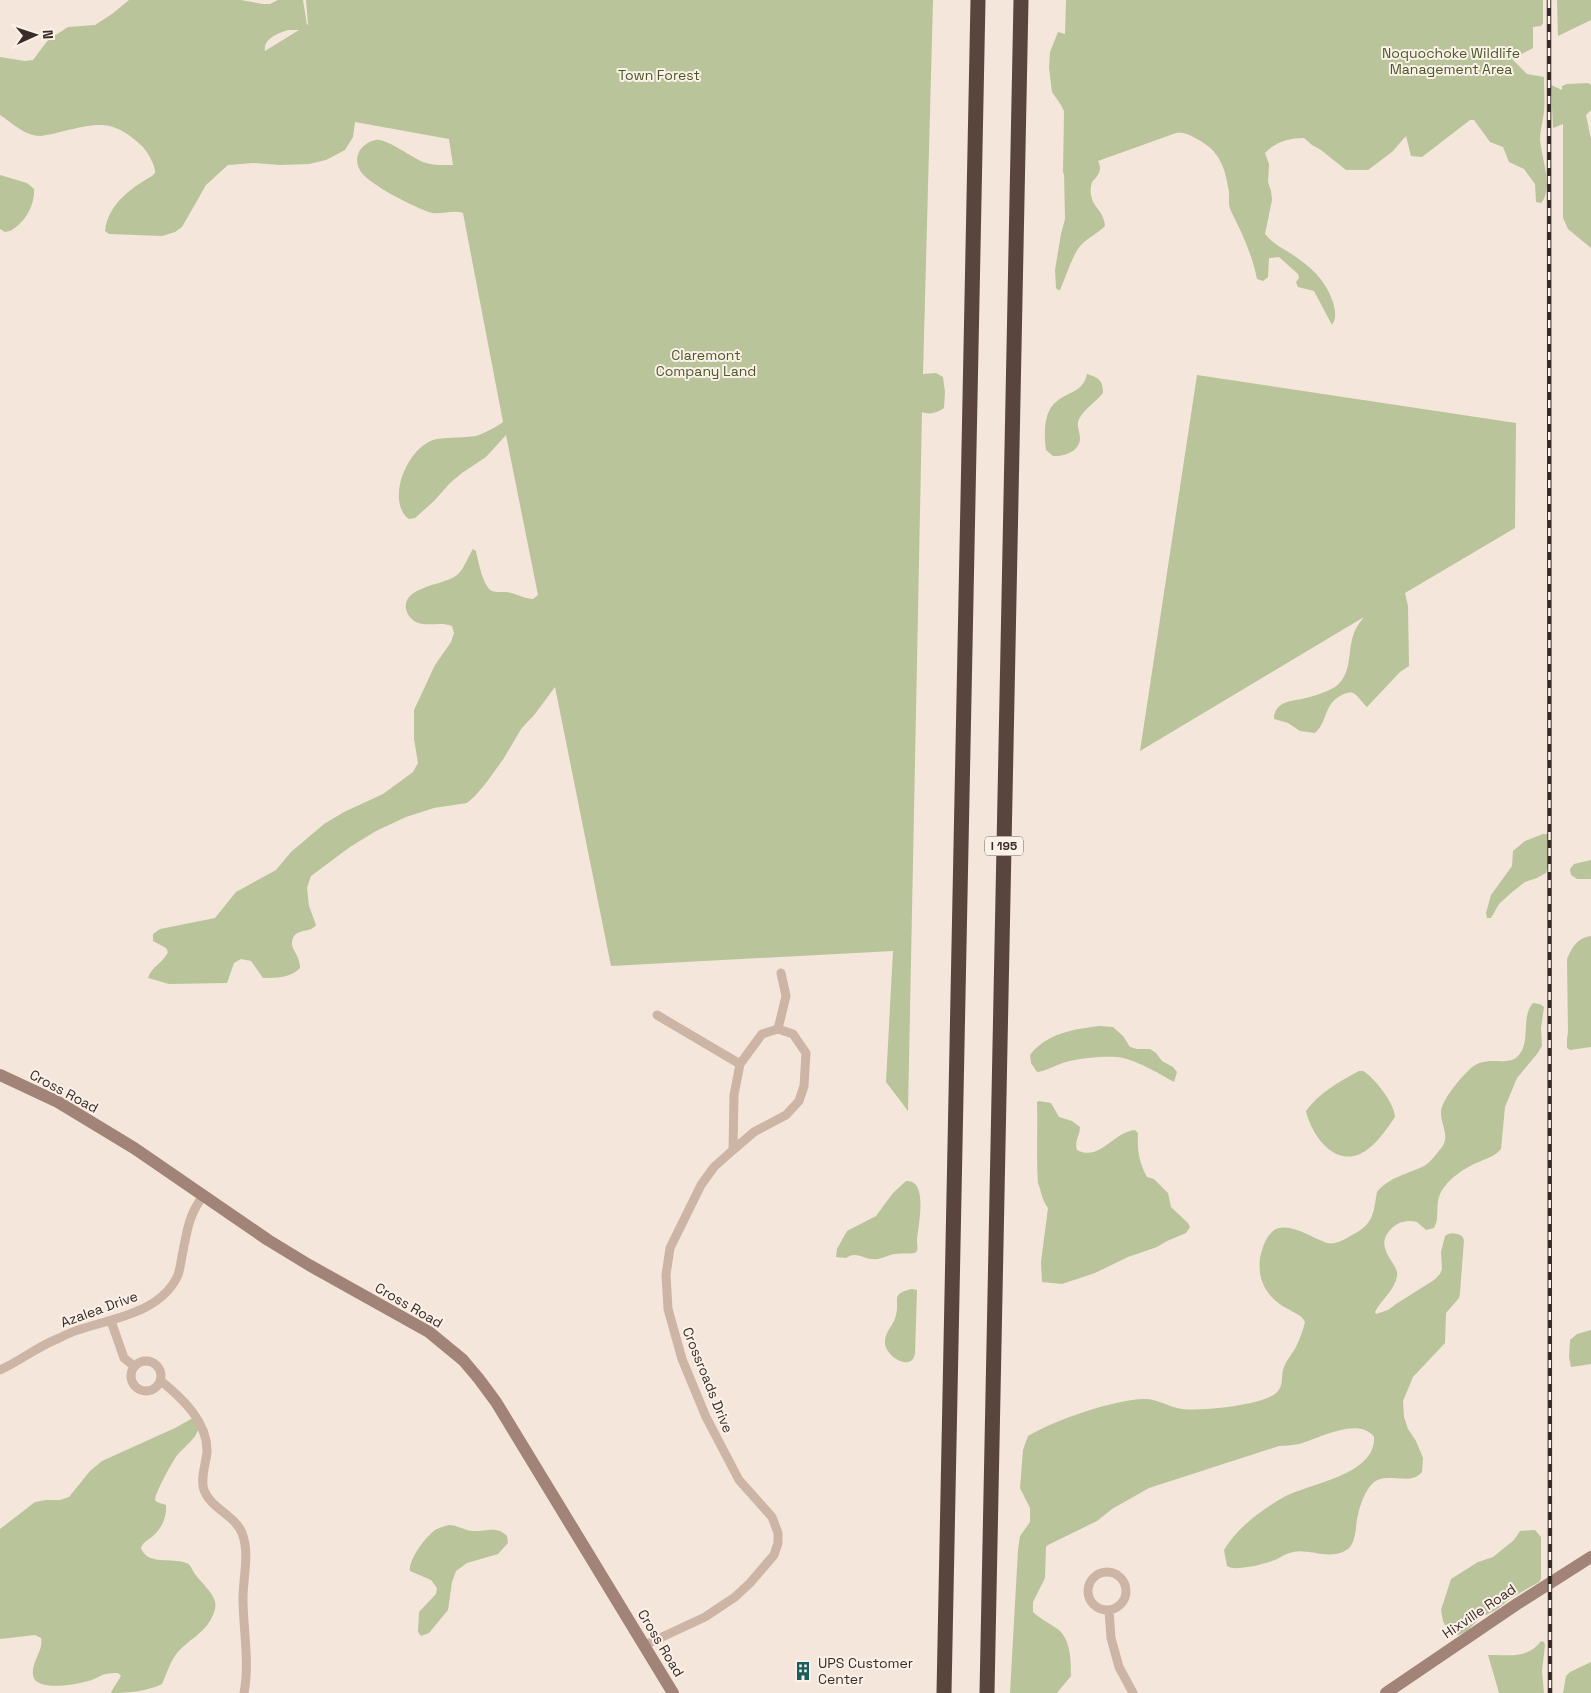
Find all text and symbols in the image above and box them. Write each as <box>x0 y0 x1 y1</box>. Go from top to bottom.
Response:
north arrow <box>10 10 60 60</box>
text: N <box>39 29 57 39</box>
park label: Noquochoke Wildlife Management Area <box>1382 44 1520 78</box>
park label: Town Forest <box>618 66 700 84</box>
park label: Claremont Company Land <box>656 346 756 380</box>
road number: I 195 <box>985 836 1023 856</box>
street label: Cross Road <box>26 1065 102 1117</box>
street label: Cross Road <box>372 1278 446 1332</box>
street label: Azalea Drive <box>58 1287 140 1331</box>
street label: Crossroads Drive <box>679 1324 737 1436</box>
street label: Hixville Road <box>1439 1580 1519 1642</box>
street label: Cross Road <box>634 1606 688 1680</box>
place label: UPS Customer Center <box>818 1654 913 1688</box>
building icon: UPS Customer Center <box>792 1660 814 1682</box>

